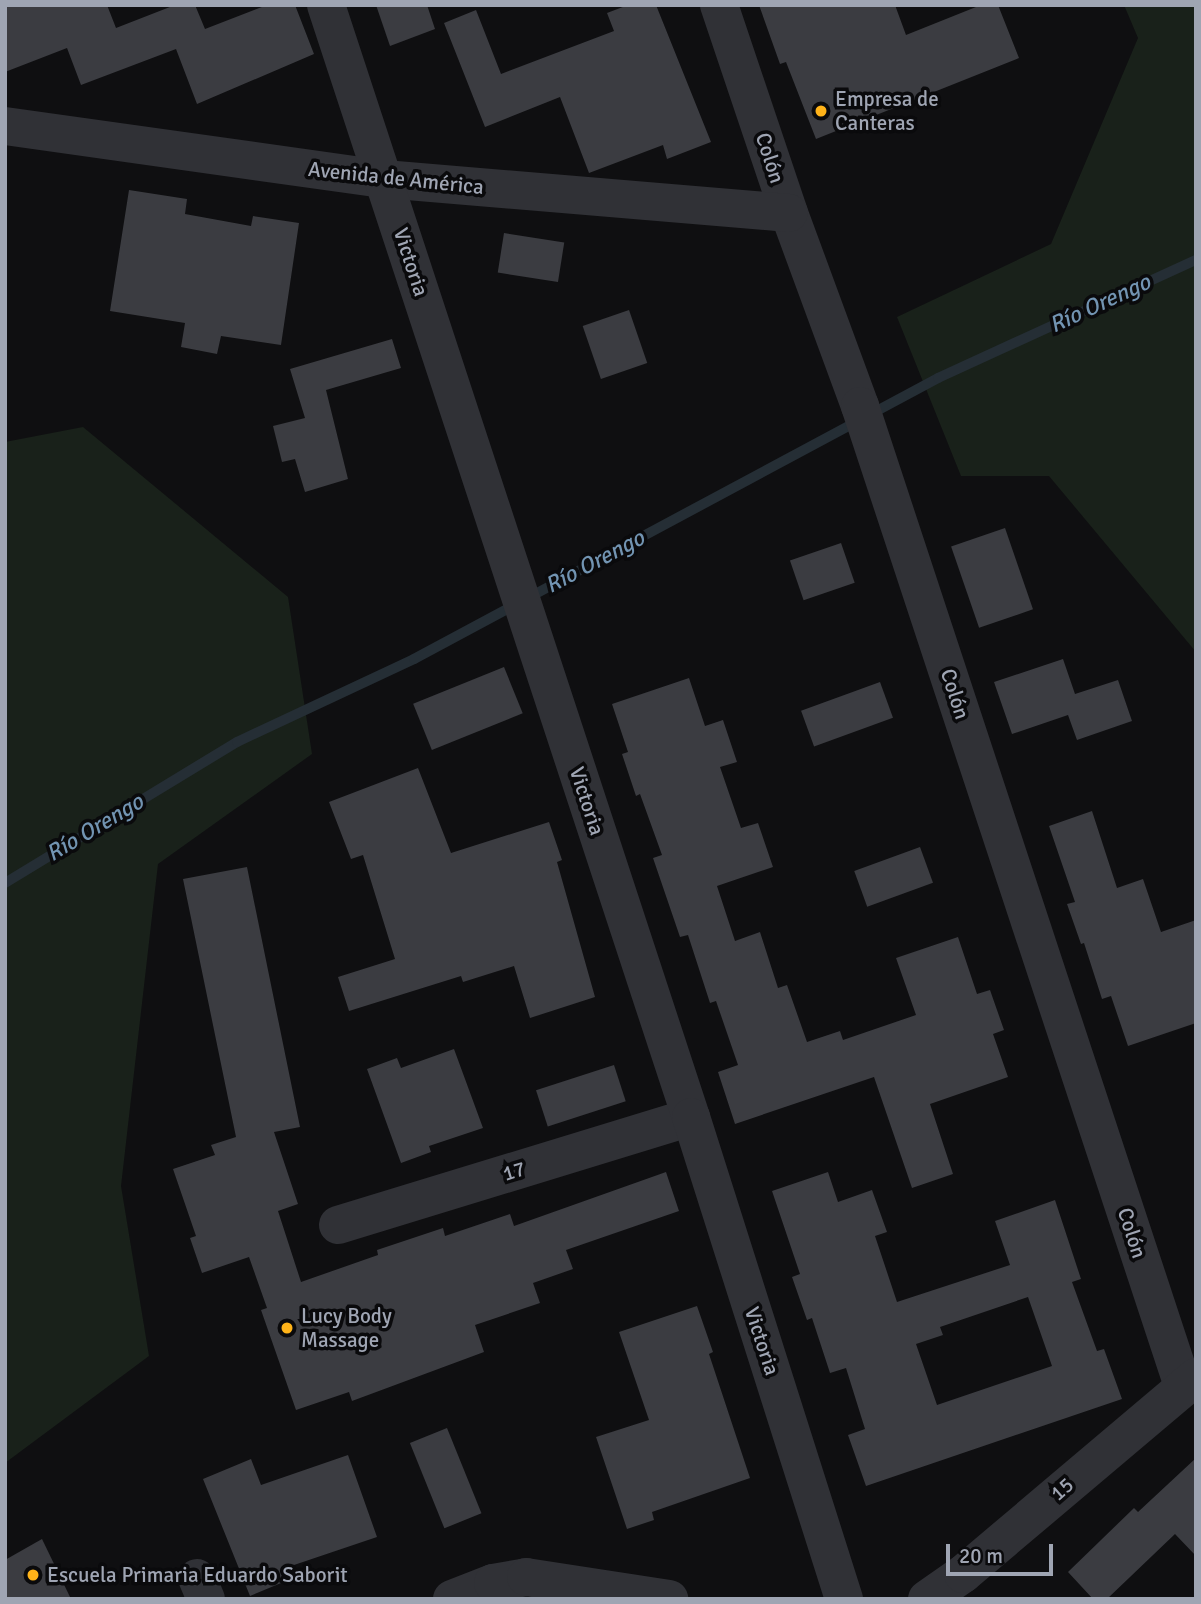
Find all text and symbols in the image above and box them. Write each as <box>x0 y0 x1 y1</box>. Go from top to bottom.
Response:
place label: Empresa de Canteras <box>835 86 939 136</box>
marker: Empresa de Canteras <box>813 103 829 119</box>
street label: Colón <box>750 129 790 187</box>
street label: Avenida de América <box>307 156 485 200</box>
street label: Victoria <box>388 225 434 299</box>
water label: Río Orengo <box>1045 269 1155 339</box>
water label: Río Orengo <box>541 524 649 600</box>
street label: Colón <box>935 665 975 723</box>
street label: Victoria <box>564 764 610 838</box>
water label: Río Orengo <box>41 788 149 868</box>
street label: 17 <box>499 1156 529 1186</box>
street label: Colón <box>1112 1204 1152 1262</box>
place label: Lucy Body Massage <box>301 1303 392 1353</box>
street label: Victoria <box>739 1304 785 1378</box>
marker: Lucy Body Massage <box>279 1320 295 1336</box>
street label: 15 <box>1045 1472 1079 1506</box>
scale bar <box>949 1530 1056 1574</box>
text: 20 m <box>959 1543 1003 1569</box>
place label: Escuela Primaria Eduardo Saborit <box>47 1562 348 1588</box>
marker: Escuela Primaria Eduardo Saborit <box>25 1567 41 1583</box>

